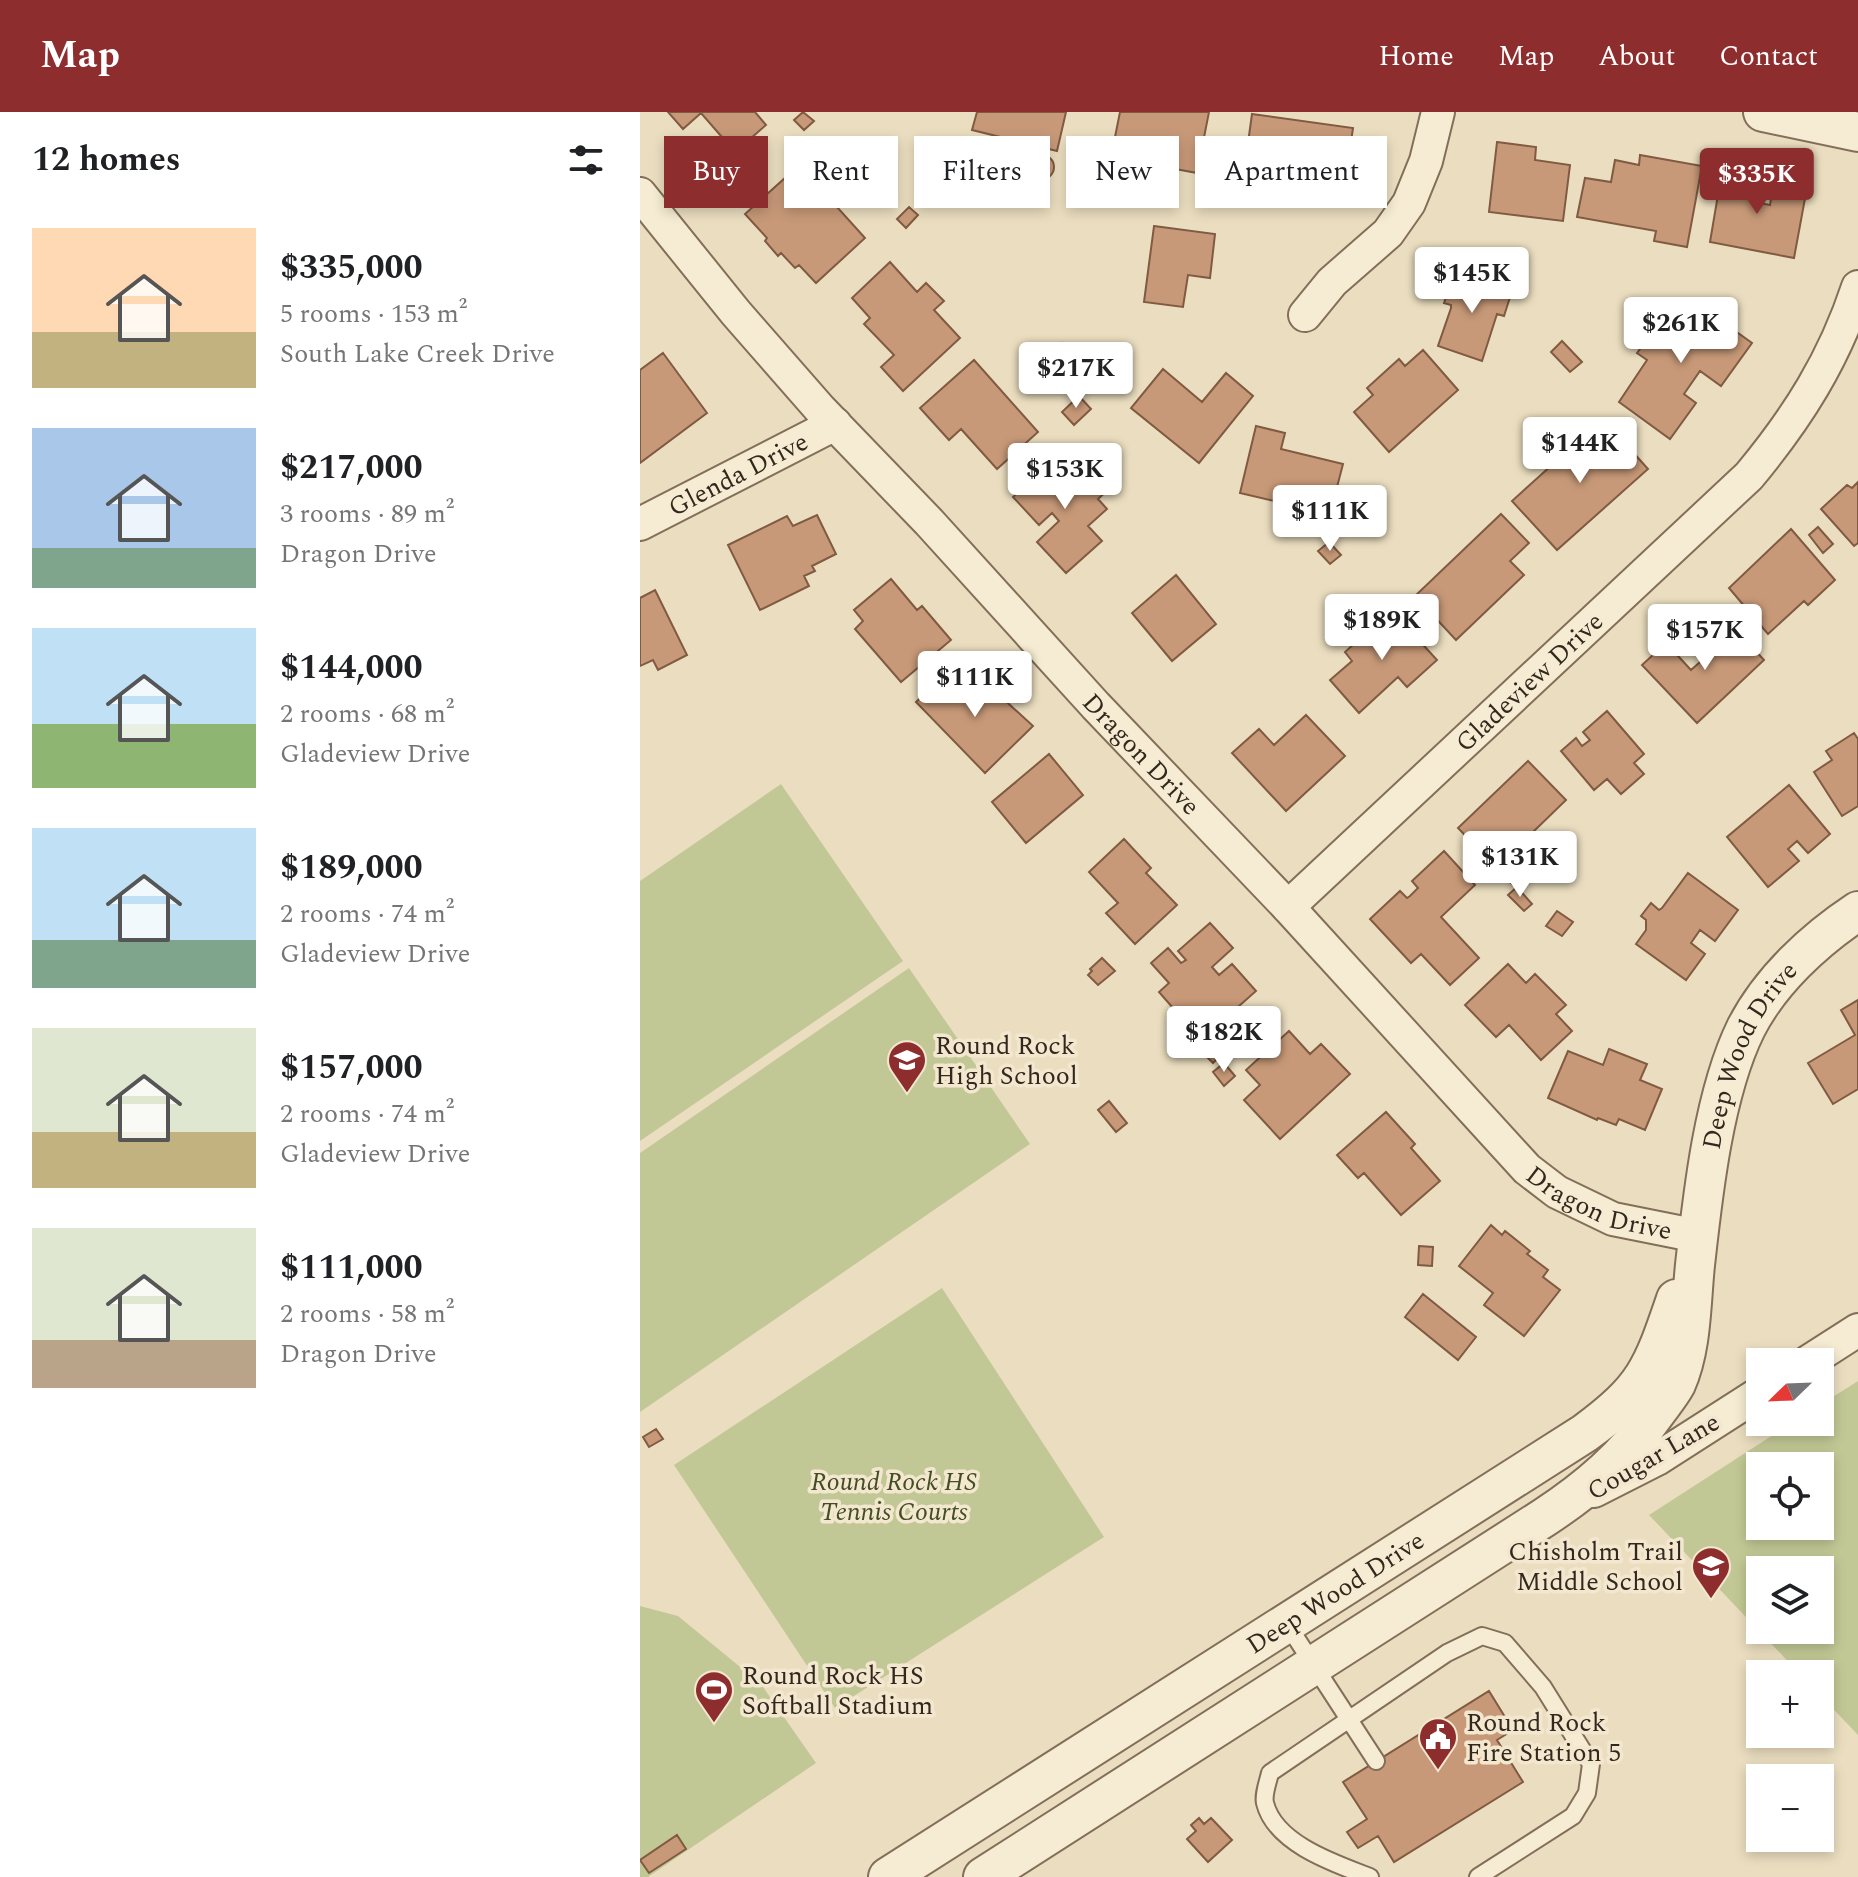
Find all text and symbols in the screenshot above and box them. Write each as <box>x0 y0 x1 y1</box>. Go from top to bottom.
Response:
text: Map <box>40 27 120 85</box>
text: Home <box>1378 35 1454 78</box>
text: Map <box>1498 35 1554 78</box>
text: About <box>1598 35 1675 78</box>
text: Contact <box>1719 35 1818 78</box>
text: 12 homes <box>32 134 181 186</box>
chip: Buy <box>664 136 768 208</box>
chip: Rent <box>784 136 898 208</box>
chip: Filters <box>914 136 1050 208</box>
chip: New <box>1066 136 1179 208</box>
chip: Apartment <box>1195 136 1387 208</box>
icon: filters <box>564 138 608 182</box>
pin: $335K <box>1701 148 1813 216</box>
text: $335K <box>1718 154 1796 194</box>
text: $335,000 <box>280 242 423 294</box>
pin: $145K <box>1416 247 1528 315</box>
text: $145K <box>1433 253 1511 293</box>
icon: home <box>96 260 192 356</box>
text: 5 rooms · 153 m² <box>280 294 467 334</box>
pin: $261K <box>1625 297 1737 365</box>
text: $261K <box>1642 303 1720 343</box>
text: South Lake Creek Drive <box>280 334 555 374</box>
pin: $217K <box>1020 342 1132 410</box>
text: $217K <box>1037 348 1115 388</box>
pin: $144K <box>1524 417 1636 485</box>
street label: Glenda Drive <box>661 422 815 527</box>
text: $144K <box>1541 423 1619 463</box>
text: $217,000 <box>280 442 423 494</box>
pin: $153K <box>1009 443 1121 511</box>
text: $153K <box>1026 449 1104 489</box>
icon: home <box>96 460 192 556</box>
pin: $111K <box>1274 485 1386 553</box>
text: $111K <box>1291 491 1369 531</box>
text: 3 rooms · 89 m² <box>280 494 454 534</box>
text: Dragon Drive <box>280 534 437 574</box>
pin: $189K <box>1326 594 1438 662</box>
text: $189K <box>1343 600 1421 640</box>
street label: Gladeview Drive <box>1447 603 1613 762</box>
pin: $157K <box>1649 604 1761 672</box>
text: $157K <box>1666 610 1744 650</box>
text: $144,000 <box>280 642 423 694</box>
pin: $111K <box>919 651 1031 719</box>
text: $111K <box>936 657 1014 697</box>
icon: home <box>96 660 192 756</box>
street label: Dragon Drive <box>1072 684 1209 825</box>
text: 2 rooms · 68 m² <box>280 694 454 734</box>
text: Gladeview Drive <box>280 734 470 774</box>
pin: $131K <box>1464 831 1576 899</box>
text: $131K <box>1481 837 1559 877</box>
text: $189,000 <box>280 842 423 894</box>
icon: home <box>96 860 192 956</box>
text: 2 rooms · 74 m² <box>280 894 454 934</box>
text: Gladeview Drive <box>280 934 470 974</box>
street label: Deep Wood Drive <box>1692 952 1807 1153</box>
pin: $182K <box>1168 1006 1280 1074</box>
text: $182K <box>1185 1012 1263 1052</box>
place label: Round Rock High School <box>935 1026 1078 1096</box>
school or university icon: Round Rock High School <box>886 1039 928 1094</box>
text: $157,000 <box>280 1042 423 1094</box>
icon: home <box>96 1060 192 1156</box>
text: 2 rooms · 74 m² <box>280 1094 454 1134</box>
text: Gladeview Drive <box>280 1134 470 1174</box>
street label: Dragon Drive <box>1517 1156 1675 1251</box>
text: $111,000 <box>280 1242 423 1294</box>
icon: home <box>96 1260 192 1356</box>
text: 2 rooms · 58 m² <box>280 1294 454 1334</box>
text: Dragon Drive <box>280 1334 437 1374</box>
north arrow <box>1746 1348 1834 1436</box>
map controls <box>1746 1348 1834 1852</box>
street label: Cougar Lane <box>1579 1403 1728 1511</box>
button: locate <box>1746 1452 1834 1540</box>
park label: Round Rock HS Tennis Courts <box>811 1462 977 1532</box>
street label: Deep Wood Drive <box>1238 1521 1433 1665</box>
place label: Chisholm Trail Middle School <box>1508 1532 1683 1602</box>
school or university icon: Chisholm Trail Middle School <box>1690 1545 1732 1600</box>
button: layers <box>1746 1556 1834 1644</box>
place label: Round Rock HS Softball Stadium <box>742 1656 933 1726</box>
button: + <box>1746 1660 1834 1748</box>
sports icon: Round Rock HS Softball Stadium <box>693 1669 735 1724</box>
place label: Round Rock Fire Station 5 <box>1466 1703 1621 1773</box>
public building icon: Round Rock Fire Station 5 <box>1417 1716 1459 1771</box>
button: − <box>1746 1764 1834 1852</box>

